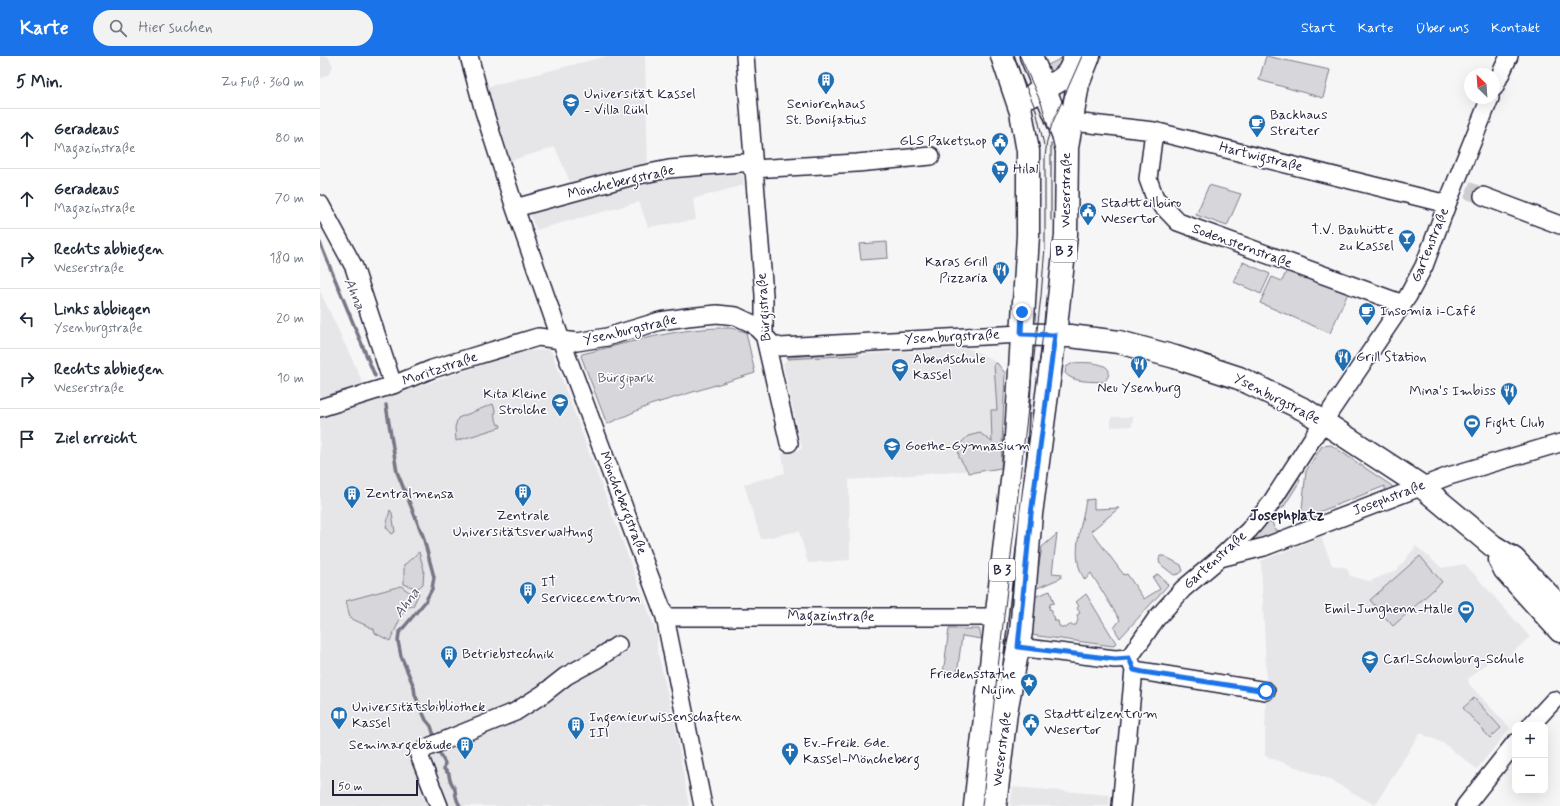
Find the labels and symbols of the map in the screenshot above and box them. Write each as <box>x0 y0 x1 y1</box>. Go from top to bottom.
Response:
north arrow <box>1464 68 1500 104</box>
building icon: Seniorenhaus St. Bonifatius <box>816 70 836 95</box>
place label: Universität Kassel - Villa Rühl <box>584 85 696 119</box>
school or university icon: Universität Kassel - Villa Rühl <box>561 92 581 117</box>
place label: Seniorenhaus St. Bonifatius <box>786 95 866 129</box>
place label: Backhaus Streiter <box>1270 106 1327 140</box>
cafe icon: Backhaus Streiter <box>1247 113 1267 138</box>
public building icon: GLS Paketshop <box>990 131 1010 156</box>
place label: GLS Paketshop <box>900 132 987 150</box>
street label: Hartwigstraße <box>1217 138 1305 178</box>
street label: Weserstraße <box>1057 152 1075 228</box>
supermarket icon: Hilal <box>990 159 1010 184</box>
place label: Hilal <box>1013 160 1039 178</box>
street label: Mönchebergstraße <box>566 161 677 205</box>
place label: Stadtteilbüro Wesertor <box>1101 194 1181 228</box>
public building icon: Stadtteilbüro Wesertor <box>1078 201 1098 226</box>
street label: Gartenstraße <box>1407 205 1453 285</box>
street label: Sodensternstraße <box>1189 220 1295 273</box>
place label: T.V. Bauhütte zu Kassel <box>1311 221 1394 255</box>
bar icon: T.V. Bauhütte zu Kassel <box>1397 228 1417 253</box>
road number: B 3 <box>1051 240 1077 262</box>
place label: Karas Grill Pizzaria <box>925 253 988 287</box>
restaurant icon: Karas Grill Pizzaria <box>991 260 1011 285</box>
street label: Bürgistraße <box>753 272 777 342</box>
water label: Ahna <box>338 275 370 314</box>
cafe icon: Insomia i-Café <box>1357 301 1377 326</box>
place label: Insomia i-Café <box>1380 302 1475 320</box>
route end <box>1013 303 1031 321</box>
street label: Ysenburgstraße <box>581 310 679 350</box>
street label: Ysenburgstraße <box>904 326 1000 349</box>
restaurant icon: Grill Station <box>1333 347 1353 372</box>
street label: Moritzstraße <box>400 348 480 390</box>
place label: Grill Station <box>1356 348 1426 366</box>
place label: Abendschule Kassel <box>913 350 986 384</box>
restaurant icon: Neu Ysenburg <box>1129 354 1149 379</box>
school or university icon: Abendschule Kassel <box>890 357 910 382</box>
park label: Bürgipark <box>598 369 655 389</box>
street label: Ysenburgstraße <box>1230 369 1324 430</box>
place label: Neu Ysenburg <box>1097 379 1181 398</box>
restaurant icon: Mina's Imbiss <box>1499 381 1519 406</box>
place label: Mina's Imbiss <box>1409 382 1496 400</box>
place label: Kita Kleine Strolche <box>483 385 547 419</box>
school or university icon: Kita Kleine Strolche <box>550 392 570 417</box>
sports icon: Fight Club <box>1462 413 1482 438</box>
place label: Fight Club <box>1485 414 1544 434</box>
school or university icon: Goethe-Gymnasium <box>882 436 902 461</box>
place label: Goethe-Gymnasium <box>905 437 1030 455</box>
street label: Mönchebergstraße <box>593 449 651 558</box>
street label: Josephstraße <box>1350 476 1428 520</box>
building icon: Zentrale Universitätsverwaltung <box>513 482 533 507</box>
building icon: Zentralmensa <box>342 484 362 509</box>
place label: Zentralmensa <box>365 485 454 503</box>
district label: Josephplatz <box>1250 506 1324 526</box>
place label: Zentrale Universitätsverwaltung <box>453 507 593 543</box>
street label: Gartenstraße <box>1180 527 1250 593</box>
road number: B 3 <box>989 559 1015 581</box>
place label: IT Servicecentrum <box>541 573 641 607</box>
building icon: IT Servicecentrum <box>518 580 538 605</box>
water label: Ahna <box>389 583 425 622</box>
sports icon: Emil-Junghenn-Halle <box>1456 599 1476 624</box>
place label: Emil-Junghenn-Halle <box>1324 600 1453 619</box>
street label: Magazinstraße <box>787 606 875 628</box>
building icon: Betriebstechnik <box>439 644 459 669</box>
place label: Betriebstechnik <box>462 645 555 663</box>
school or university icon: Carl-Schomburg-Schule <box>1360 649 1380 674</box>
place label: Carl-Schomburg-Schule <box>1383 650 1524 668</box>
place label: Friedensstatue Nujin <box>930 665 1016 699</box>
place icon: Friedensstatue Nujin <box>1019 672 1039 697</box>
route start <box>1257 682 1275 700</box>
place label: Universitätsbibliothek Kassel <box>352 698 485 732</box>
library icon: Universitätsbibliothek Kassel <box>329 705 349 730</box>
place label: Stadtteilzentrum Wesertor <box>1044 705 1158 739</box>
place label: Ingenieurwissenschaften III <box>589 708 742 742</box>
street label: Weserstraße <box>988 710 1016 788</box>
public building icon: Stadtteilzentrum Wesertor <box>1021 712 1041 737</box>
building icon: Ingenieurwissenschaften III <box>566 715 586 740</box>
place label: Ev.-Freik. Gde. Kassel-Möncheberg <box>803 734 920 770</box>
building icon: Seminargebäude <box>455 735 475 760</box>
place label: Seminargebäude <box>349 736 452 756</box>
church icon: Ev.-Freik. Gde. Kassel-Möncheberg <box>780 741 800 766</box>
scale bar <box>332 778 418 797</box>

